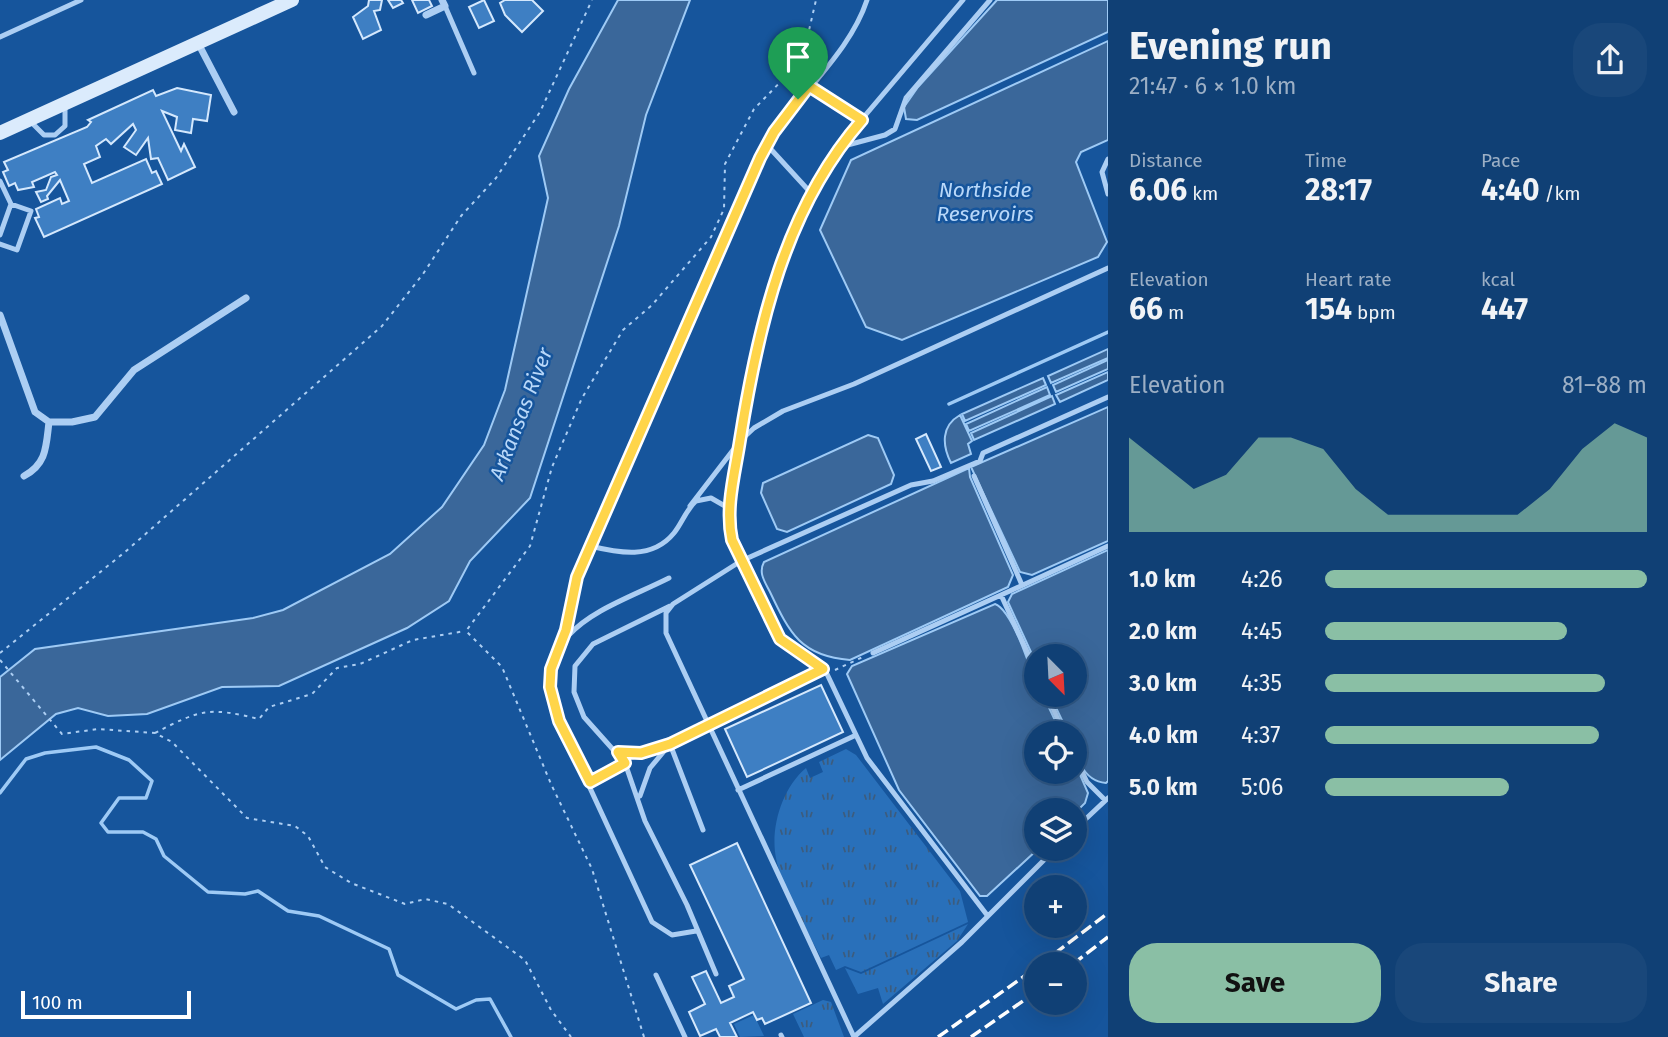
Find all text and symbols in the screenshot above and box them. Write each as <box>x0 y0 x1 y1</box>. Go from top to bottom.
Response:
text: Evening run <box>1129 23 1332 69</box>
button: share <box>1573 23 1647 97</box>
pin <box>768 27 828 99</box>
icon: arrive <box>779 38 817 76</box>
text: 21:47 · 6 × 1.0 km <box>1129 72 1296 100</box>
text: Distance <box>1129 149 1203 172</box>
text: Time <box>1305 149 1347 172</box>
text: Pace <box>1481 149 1520 172</box>
text: 6.06 <box>1129 172 1187 208</box>
text: 28:17 <box>1305 172 1372 208</box>
text: 4:40 <box>1481 172 1540 208</box>
water label: Northside Reservoirs <box>936 177 1034 227</box>
text: km <box>1187 182 1218 205</box>
text: /km <box>1540 182 1580 205</box>
text: Elevation <box>1129 268 1209 291</box>
text: Heart rate <box>1305 268 1392 291</box>
text: kcal <box>1481 268 1515 291</box>
text: 66 <box>1129 291 1163 327</box>
text: 154 <box>1305 291 1352 327</box>
text: 447 <box>1481 291 1528 327</box>
text: m <box>1163 301 1184 324</box>
text: bpm <box>1352 301 1396 324</box>
water label: Arkansas River <box>483 343 559 485</box>
text: Elevation <box>1129 371 1225 399</box>
text: 81–88 m <box>1562 371 1647 399</box>
text: 1.0 km <box>1129 565 1196 593</box>
text: 4:26 <box>1241 565 1282 593</box>
text: 2.0 km <box>1129 617 1197 645</box>
text: 4:45 <box>1241 617 1282 645</box>
north arrow <box>1024 644 1087 707</box>
map controls <box>1024 644 1087 1015</box>
text: 3.0 km <box>1129 669 1197 697</box>
text: 4:35 <box>1241 669 1282 697</box>
button: locate <box>1024 721 1087 784</box>
text: 4.0 km <box>1129 721 1198 749</box>
text: 4:37 <box>1241 721 1281 749</box>
text: 5.0 km <box>1129 773 1198 801</box>
text: 5:06 <box>1241 773 1283 801</box>
button: layers <box>1024 798 1087 861</box>
button: + <box>1024 875 1087 938</box>
button: Save <box>1129 943 1381 1023</box>
button: Share <box>1395 943 1647 1023</box>
button: − <box>1024 952 1087 1015</box>
scale bar <box>21 988 191 1020</box>
text: 100 m <box>32 991 83 1014</box>

